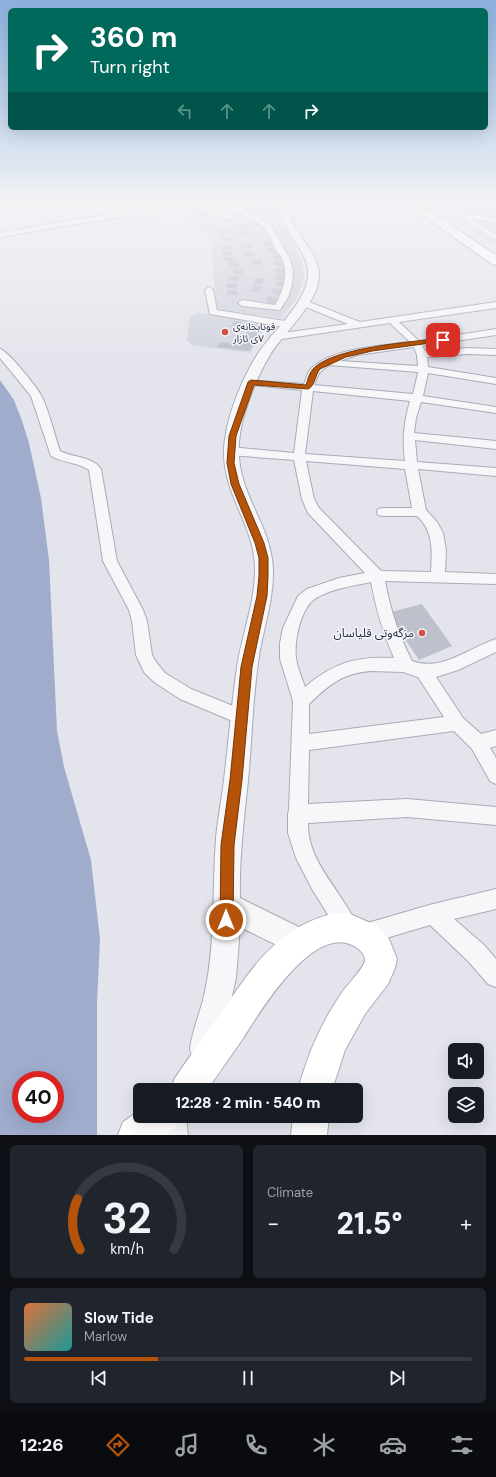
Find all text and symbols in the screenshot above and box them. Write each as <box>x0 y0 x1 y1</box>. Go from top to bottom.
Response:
text: 360 m <box>90 19 177 56</box>
icon: right <box>24 24 76 76</box>
text: Turn right <box>90 55 170 79</box>
icon: left <box>174 100 196 122</box>
icon: ahead <box>216 100 238 122</box>
icon: ahead <box>258 100 280 122</box>
icon: right <box>300 100 322 122</box>
place label: قوتابخانەی ٧ی ئازار <box>232 320 276 345</box>
pin <box>426 323 460 357</box>
marker: قوتابخانەی ٧ی ئازار <box>220 327 230 337</box>
icon: arrive <box>432 329 454 351</box>
place label: مزگەوتی قلیاسان <box>334 625 414 641</box>
marker: مزگەوتی قلیاسان <box>417 628 427 638</box>
position arrow <box>205 899 247 941</box>
map controls <box>448 1043 484 1123</box>
button: sound <box>448 1043 484 1079</box>
speed limit sign: 40 <box>12 1071 64 1123</box>
button: layers <box>448 1087 484 1123</box>
text: 12:28 · 2 min · 540 m <box>175 1093 321 1113</box>
text: Climate <box>267 1184 313 1201</box>
text: 32 <box>102 1191 151 1245</box>
text: 21.5° <box>337 1204 402 1243</box>
text: − <box>267 1209 279 1238</box>
text: + <box>460 1209 472 1238</box>
text: km/h <box>110 1239 143 1257</box>
text: Slow Tide <box>84 1308 154 1328</box>
text: Marlow <box>84 1328 127 1345</box>
icon: previous <box>88 1367 110 1389</box>
icon: pause <box>237 1367 259 1389</box>
icon: next <box>386 1367 408 1389</box>
icon: directions <box>104 1431 132 1459</box>
icon: music <box>173 1431 201 1459</box>
icon: phone <box>242 1431 270 1459</box>
icon: climate <box>310 1431 338 1459</box>
icon: car <box>379 1431 407 1459</box>
icon: filters <box>448 1431 476 1459</box>
text: 12:26 <box>20 1433 64 1457</box>

